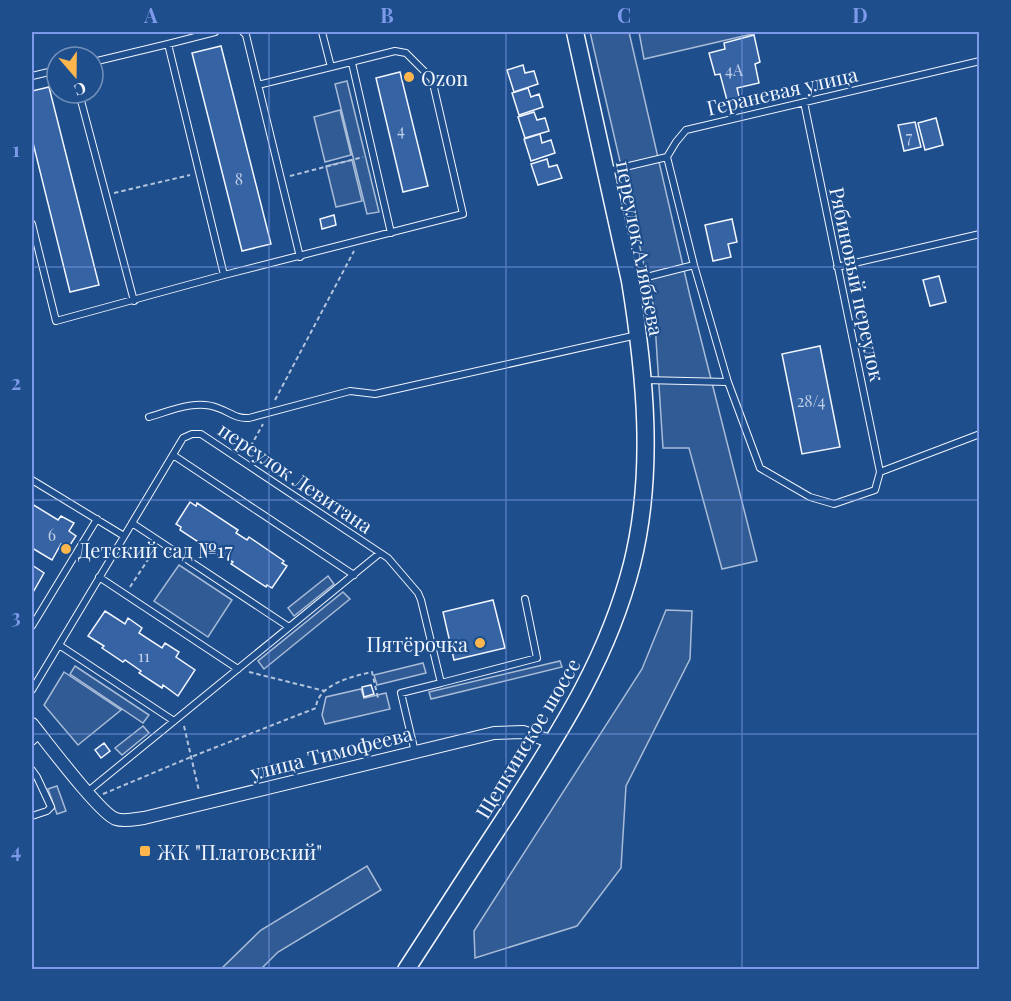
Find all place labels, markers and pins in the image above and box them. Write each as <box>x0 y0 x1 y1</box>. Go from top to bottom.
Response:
place label: Ozon <box>421 64 468 91</box>
marker: Ozon <box>402 70 416 84</box>
place label: Детский сад №17 <box>78 536 233 563</box>
marker: Детский сад №17 <box>59 542 73 556</box>
place label: Пятёрочка <box>366 630 468 657</box>
marker: Пятёрочка <box>473 636 487 650</box>
place label: ЖК "Платовский" <box>157 838 322 865</box>
marker: ЖК "Платовский" <box>138 844 152 858</box>

